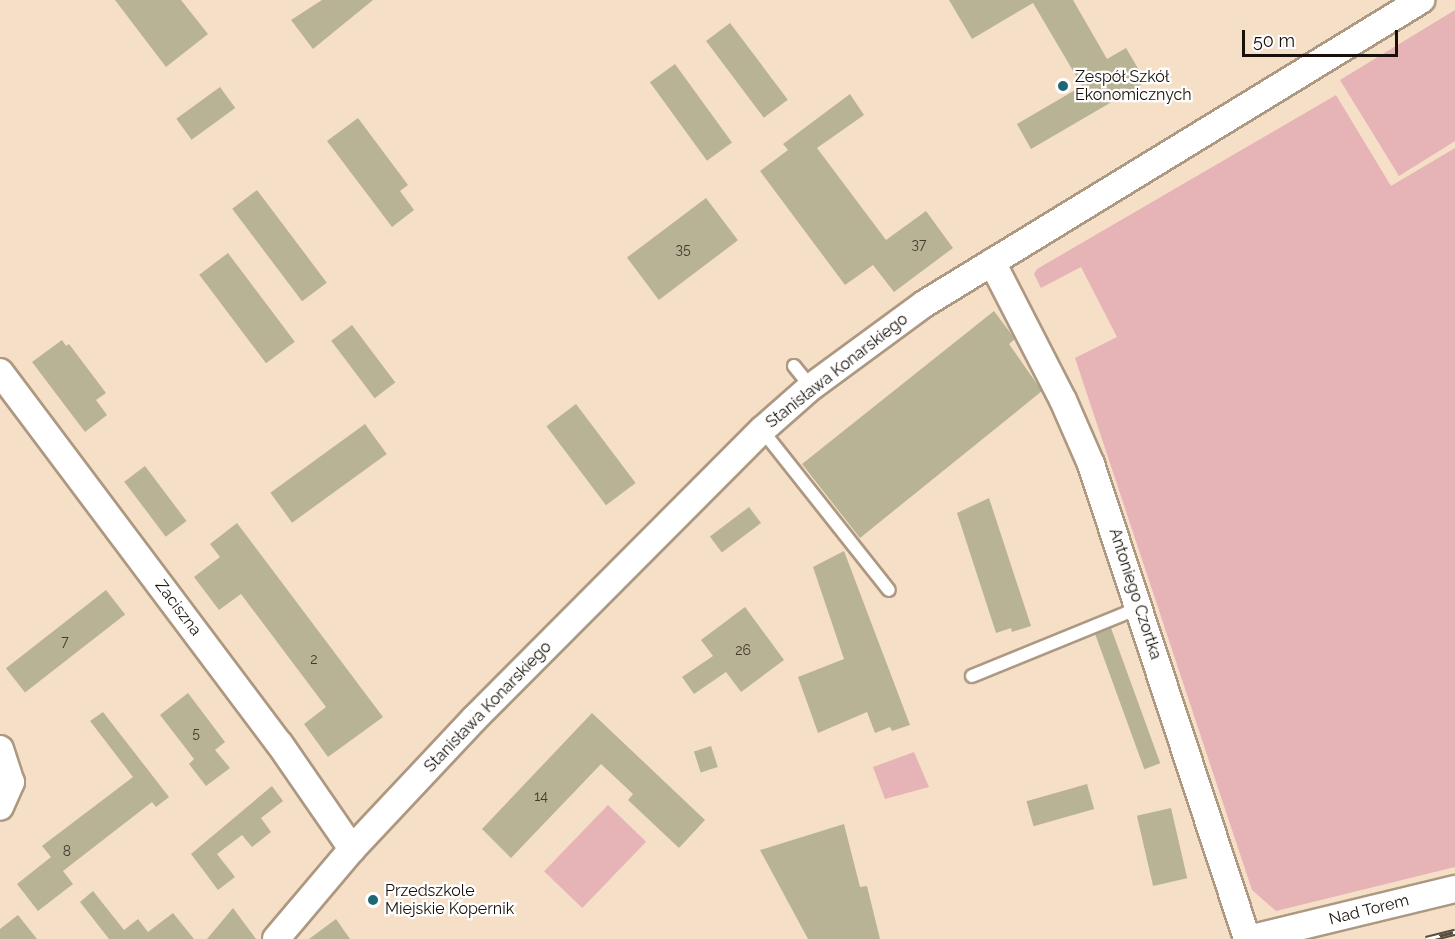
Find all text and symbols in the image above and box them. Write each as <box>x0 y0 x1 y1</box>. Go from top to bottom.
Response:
scale bar <box>1245 18 1401 56</box>
text: 50 m <box>1253 30 1295 51</box>
place label: Zespół Szkół Ekonomicznych <box>1075 67 1192 105</box>
marker: Zespół Szkół Ekonomicznych <box>1056 79 1070 93</box>
house number: 37 <box>912 236 926 252</box>
house number: 35 <box>675 241 691 257</box>
street label: Stanisława Konarskiego <box>762 310 912 432</box>
street label: Antoniego Czortka <box>1105 526 1165 662</box>
street label: Zaciszna <box>151 576 205 640</box>
house number: 7 <box>61 633 69 649</box>
street label: Stanisława Konarskiego <box>421 638 555 776</box>
house number: 26 <box>735 642 751 658</box>
house number: 2 <box>310 651 318 667</box>
house number: 5 <box>192 725 200 741</box>
house number: 14 <box>534 788 548 804</box>
house number: 8 <box>63 843 71 859</box>
place label: Przedszkole Miejskie Kopernik <box>385 881 514 919</box>
street label: Nad Torem <box>1327 891 1411 929</box>
marker: Przedszkole Miejskie Kopernik <box>366 893 380 907</box>

